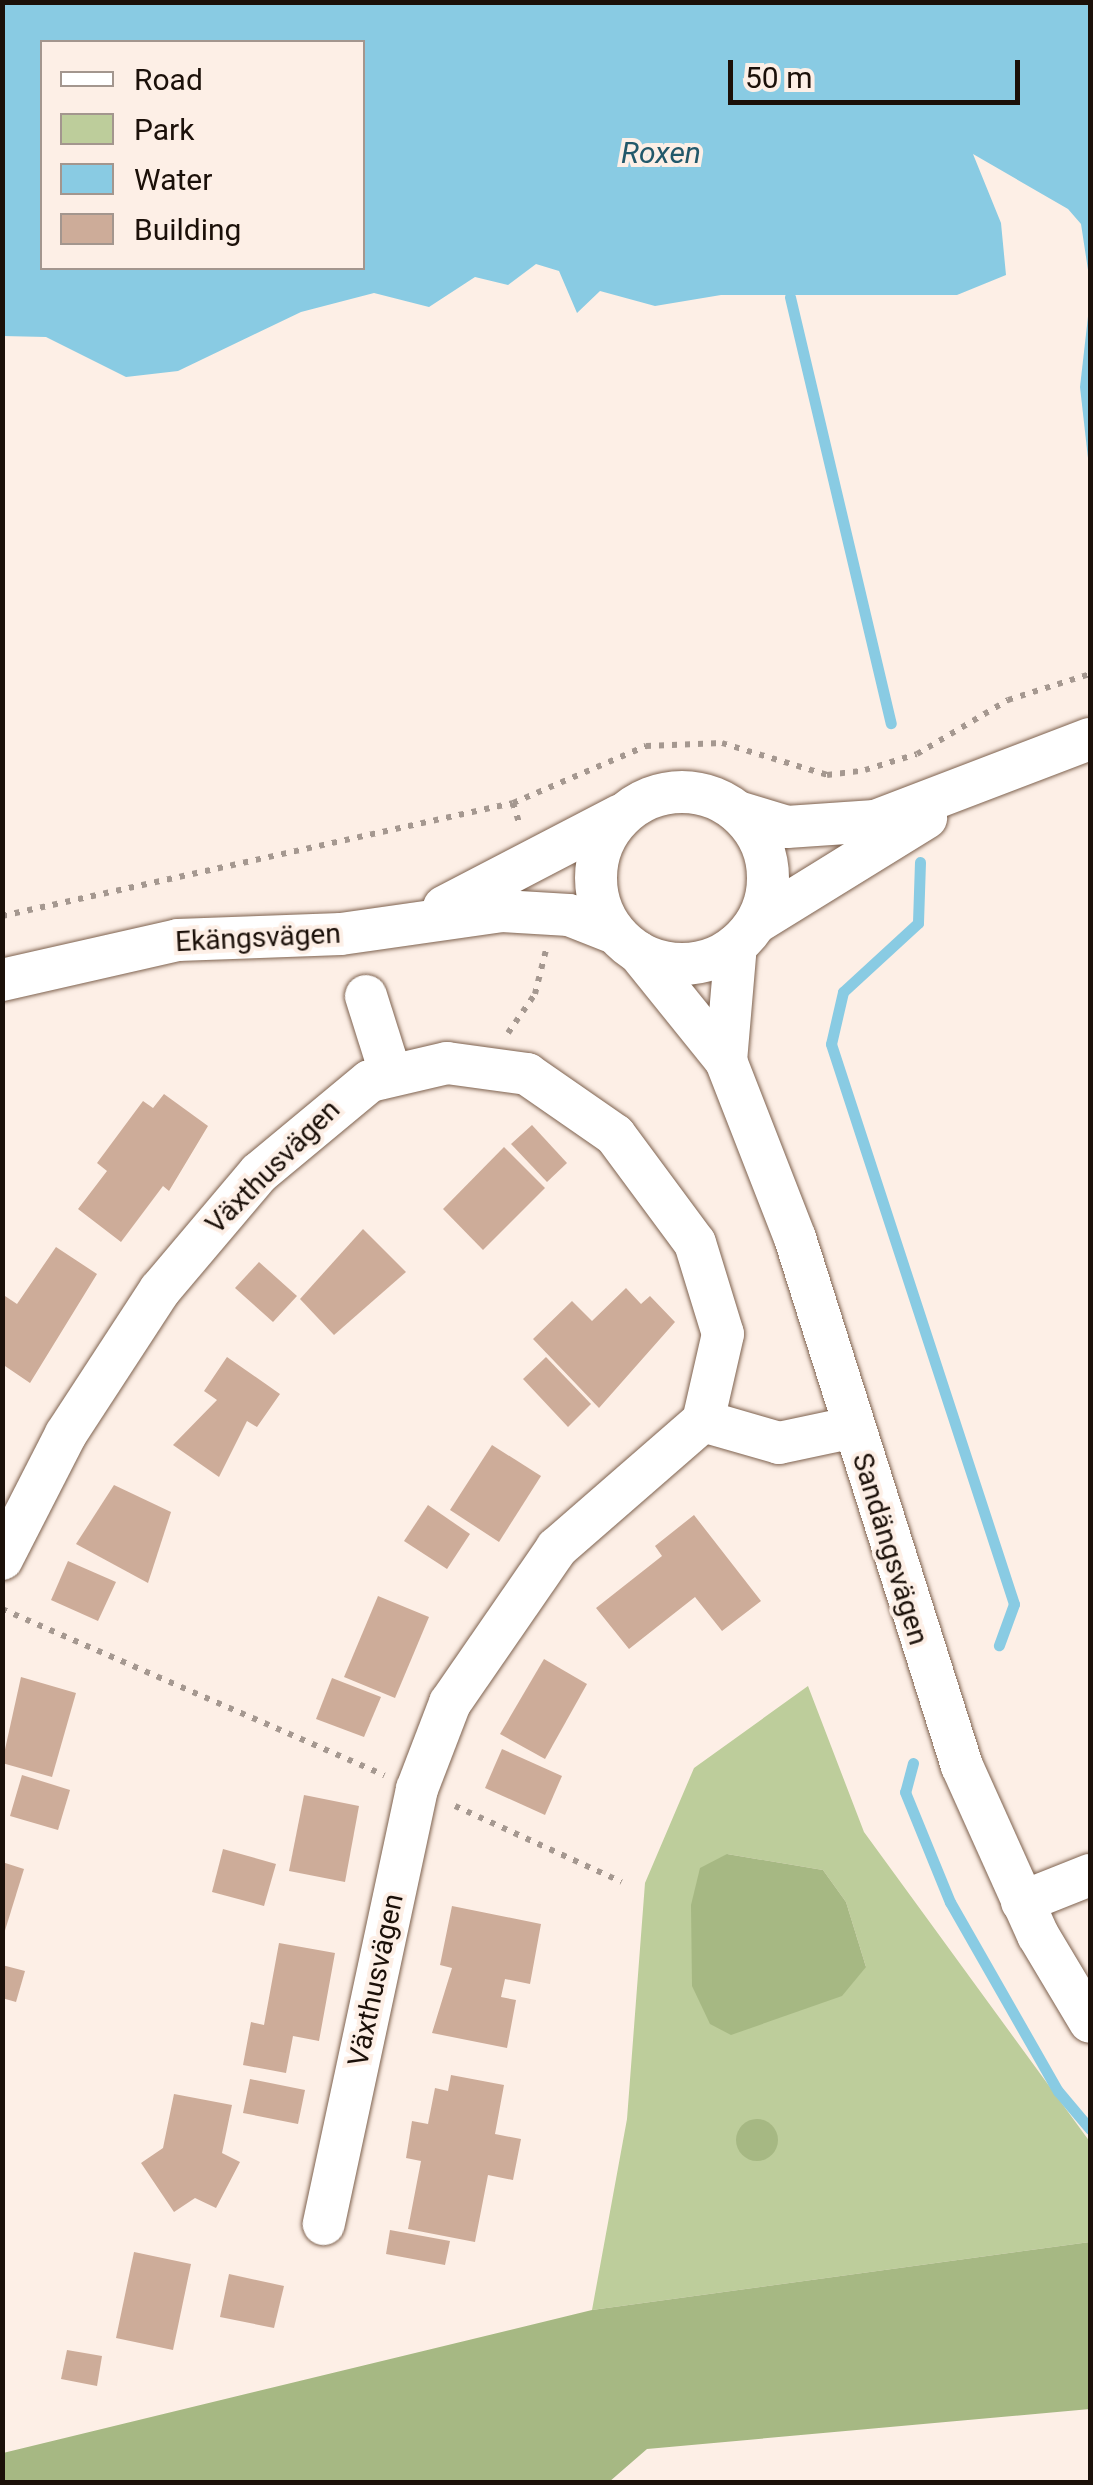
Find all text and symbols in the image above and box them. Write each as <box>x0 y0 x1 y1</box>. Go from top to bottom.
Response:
legend <box>40 40 365 270</box>
scale bar <box>733 40 1026 102</box>
text: 50 m <box>745 60 812 95</box>
text: Road <box>134 62 203 97</box>
text: Park <box>134 112 194 147</box>
water label: Roxen <box>621 135 701 171</box>
text: Water <box>134 162 212 197</box>
text: Building <box>134 212 241 247</box>
street label: Ekängsvägen <box>174 917 342 959</box>
street label: Växthusvägen <box>199 1093 347 1241</box>
street label: Sandängsvägen <box>845 1449 935 1649</box>
street label: Växthusvägen <box>341 1891 411 2069</box>

